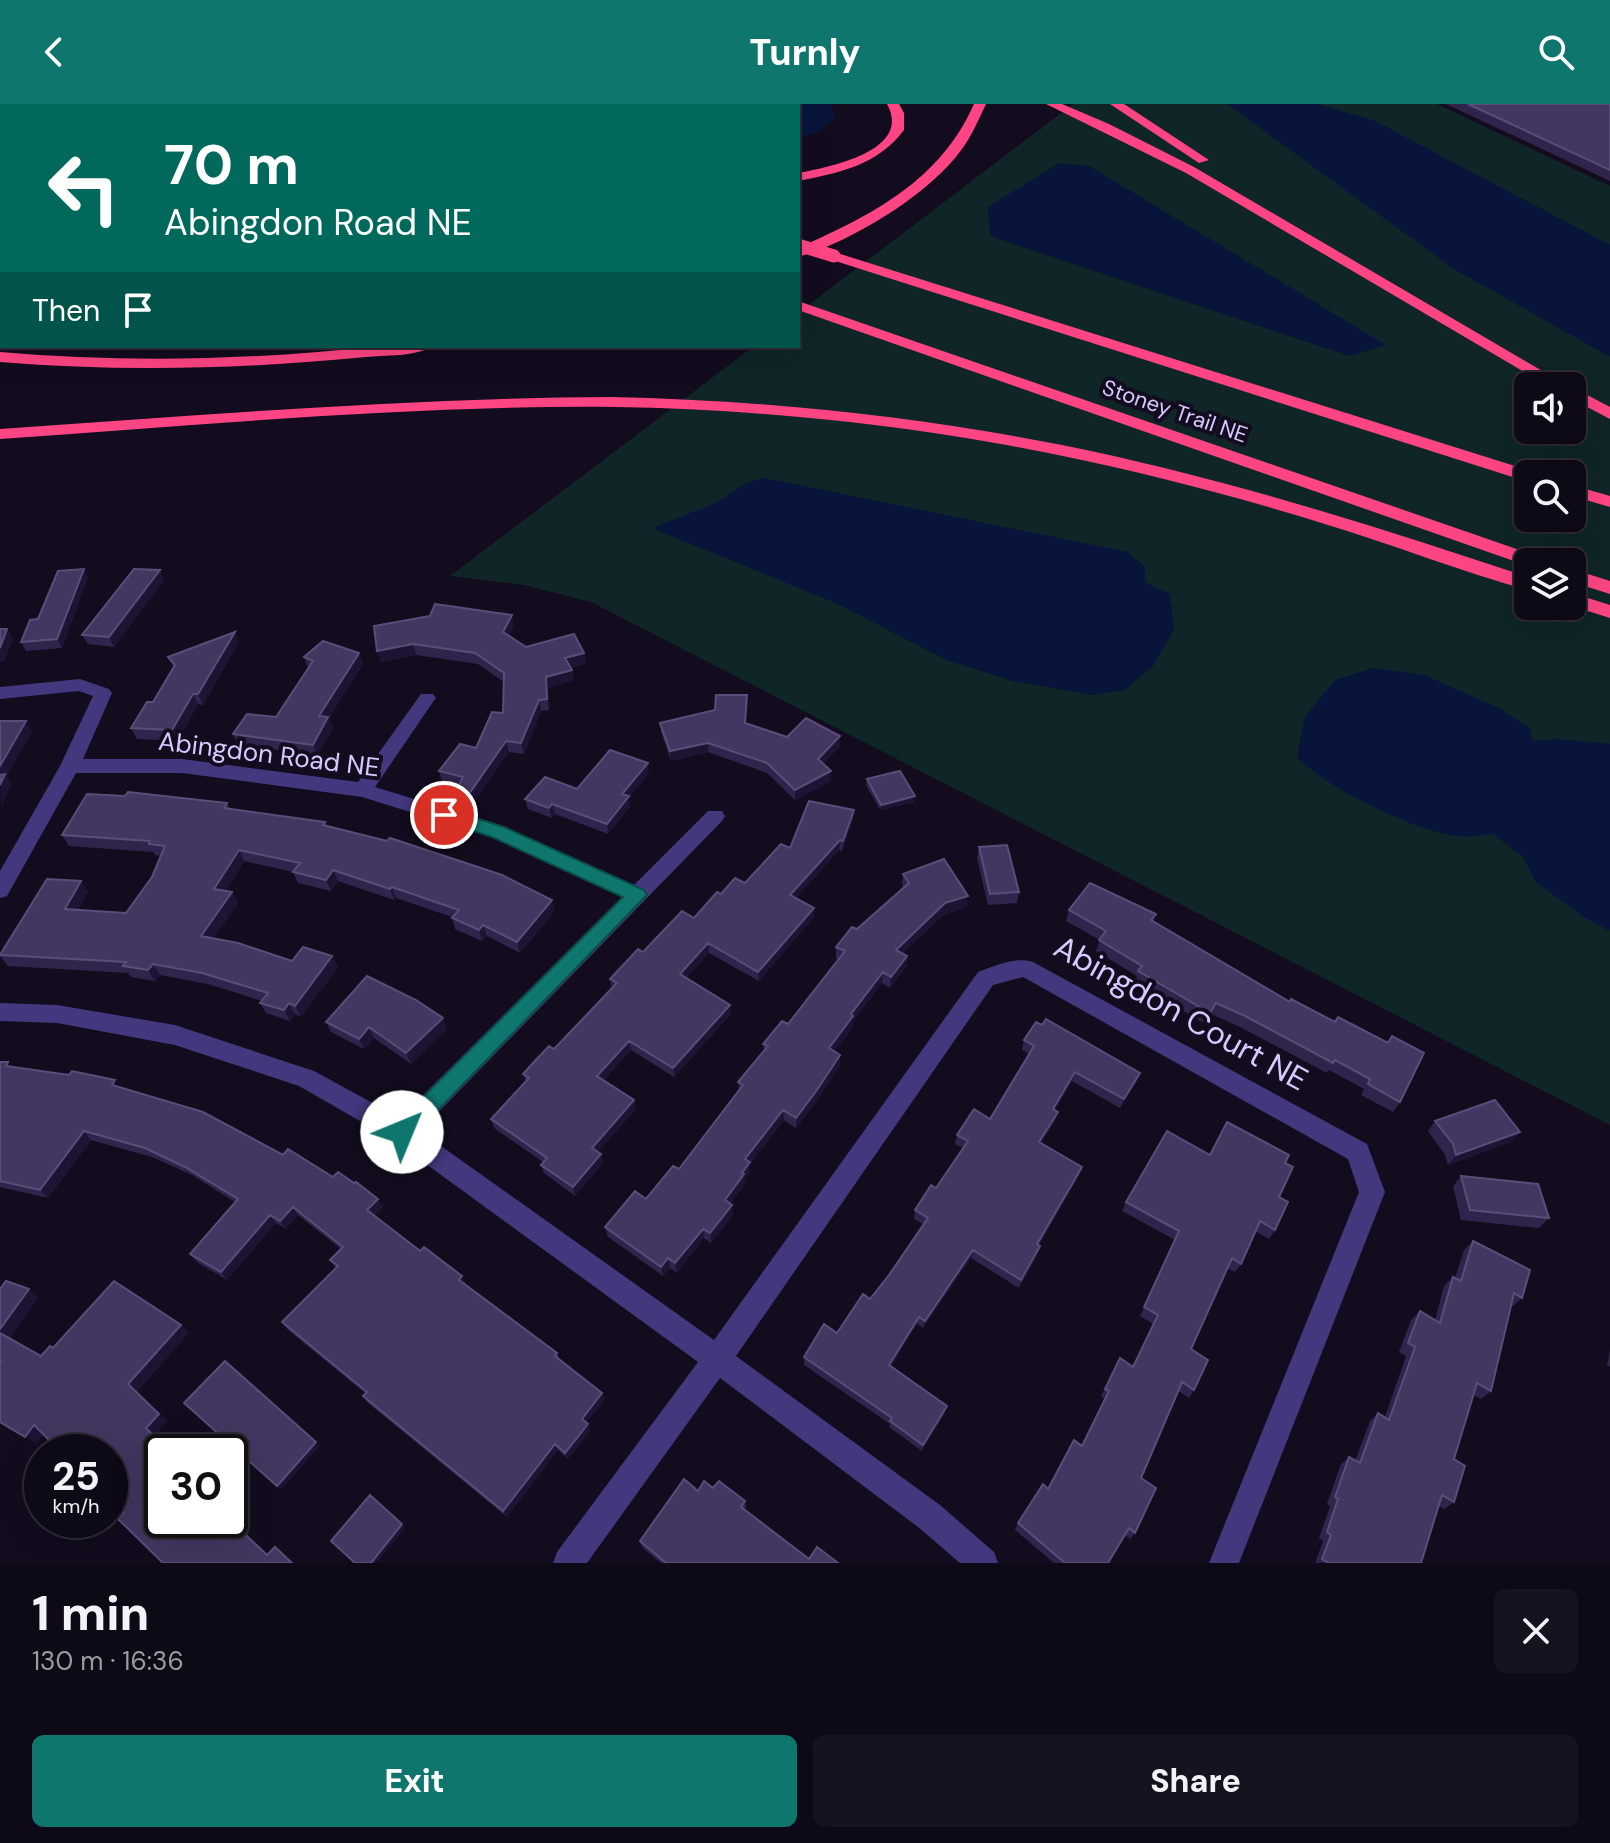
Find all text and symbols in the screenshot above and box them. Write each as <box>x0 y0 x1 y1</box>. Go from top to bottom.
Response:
text: Turnly <box>749 29 861 76</box>
icon: back <box>32 30 76 74</box>
icon: search <box>1534 30 1578 74</box>
text: 70 m <box>164 128 299 201</box>
icon: left <box>32 136 136 240</box>
text: Abingdon Road NE <box>164 199 472 246</box>
icon: arrive <box>116 288 160 332</box>
text: Then <box>32 291 100 330</box>
map controls <box>1514 372 1586 620</box>
button: sound <box>1514 372 1586 444</box>
street label: Stoney Trail NE <box>1099 373 1251 449</box>
button: search <box>1514 460 1586 532</box>
button: layers <box>1514 548 1586 620</box>
street label: Abingdon Road NE <box>157 724 381 784</box>
pin <box>410 781 478 849</box>
icon: arrive <box>422 793 466 837</box>
street label: Abingdon Court NE <box>1047 926 1315 1100</box>
position arrow <box>360 1090 444 1174</box>
speed limit sign: 30 <box>144 1434 248 1538</box>
text: 25 <box>52 1450 100 1502</box>
text: km/h <box>52 1493 100 1519</box>
text: 1 min <box>32 1582 149 1645</box>
button: close <box>1494 1589 1578 1673</box>
text: 130 m · 16:36 <box>32 1644 184 1678</box>
button: Exit <box>32 1735 797 1827</box>
button: Share <box>813 1735 1578 1827</box>

